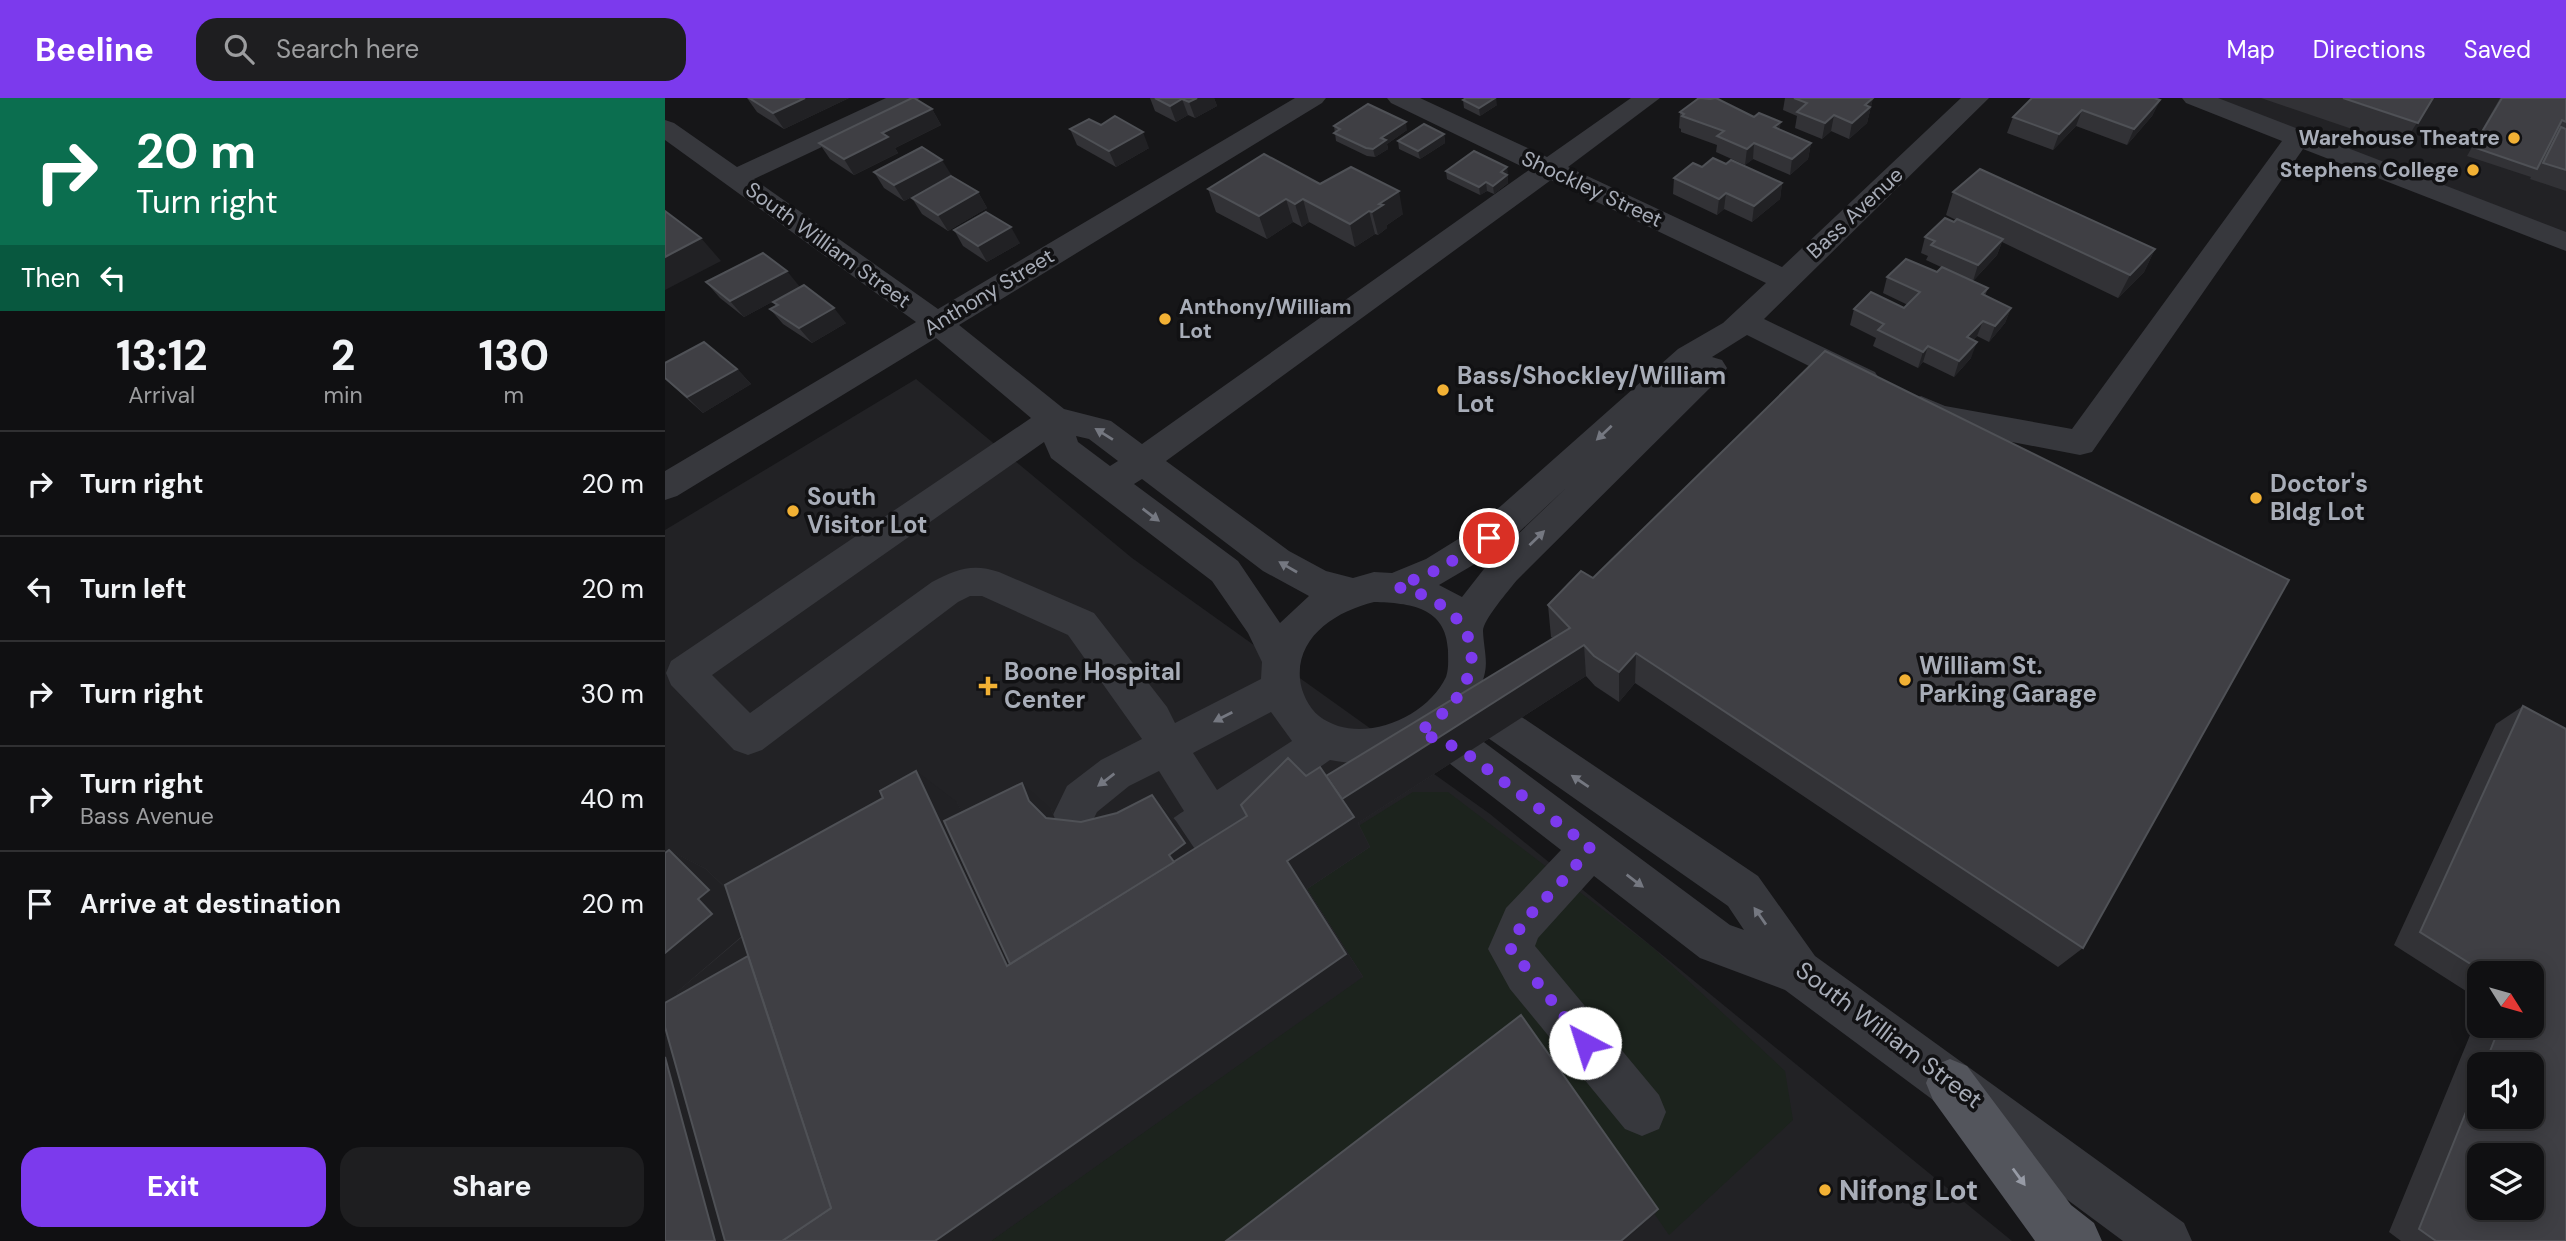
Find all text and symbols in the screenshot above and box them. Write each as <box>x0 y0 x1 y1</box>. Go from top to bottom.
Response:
search box <box>196 18 686 81</box>
text: Beeline <box>35 28 154 71</box>
icon: search <box>220 30 258 68</box>
text: Search here <box>276 32 419 66</box>
text: Map <box>2227 34 2275 65</box>
text: Directions <box>2313 34 2426 65</box>
text: Saved <box>2464 34 2531 65</box>
text: 20 m <box>136 119 256 183</box>
place label: Warehouse Theatre <box>2299 124 2500 152</box>
icon: right <box>21 126 112 217</box>
marker: Warehouse Theatre <box>2506 130 2522 146</box>
street label: Shockley Street <box>1517 144 1667 234</box>
place label: Stephens College <box>2280 156 2459 184</box>
street label: Bass Avenue <box>1801 161 1909 265</box>
marker: Stephens College <box>2465 162 2481 178</box>
street label: South William Street <box>740 176 916 314</box>
text: Turn right <box>136 181 278 223</box>
street label: Anthony Street <box>919 242 1059 342</box>
icon: left <box>94 259 132 297</box>
text: Then <box>21 261 80 295</box>
place label: Anthony/William Lot <box>1179 293 1352 345</box>
marker: Anthony/William Lot <box>1157 311 1173 327</box>
text: 13:12 <box>116 328 207 383</box>
text: 2 <box>331 328 355 383</box>
text: 130 <box>479 328 549 383</box>
place label: Bass/Shockley/William Lot <box>1457 360 1726 419</box>
text: Arrival <box>128 380 195 410</box>
text: min <box>323 380 363 410</box>
text: m <box>504 380 524 410</box>
marker: Bass/Shockley/William Lot <box>1435 382 1451 398</box>
one-way arrow <box>1595 425 1613 441</box>
one-way arrow <box>1094 428 1114 441</box>
icon: right <box>21 465 59 503</box>
text: Turn right <box>80 467 204 501</box>
text: 20 m <box>581 467 644 501</box>
place label: Doctor's Bldg Lot <box>2270 468 2368 527</box>
place label: South Visitor Lot <box>807 481 927 540</box>
marker: Doctor's Bldg Lot <box>2248 490 2264 506</box>
marker: South Visitor Lot <box>785 503 801 519</box>
one-way arrow <box>1142 508 1160 522</box>
pin <box>1459 508 1519 568</box>
icon: arrive <box>1470 519 1508 557</box>
one-way arrow <box>1528 530 1545 547</box>
one-way arrow <box>1278 562 1298 574</box>
icon: left <box>21 570 59 608</box>
text: Turn left <box>80 572 187 606</box>
text: 20 m <box>581 572 644 606</box>
place label: William St. Parking Garage <box>1919 650 2097 709</box>
place label: Boone Hospital Center <box>1004 656 1181 715</box>
marker: William St. Parking Garage <box>1897 672 1913 688</box>
icon: right <box>21 675 59 713</box>
marker: Boone Hospital Center <box>978 676 998 696</box>
text: Turn right <box>80 677 204 711</box>
text: 30 m <box>581 677 644 711</box>
one-way arrow <box>1213 712 1233 723</box>
text: Turn right <box>80 767 204 801</box>
one-way arrow <box>1097 773 1116 787</box>
one-way arrow <box>1570 774 1590 787</box>
icon: right <box>21 780 59 818</box>
text: 40 m <box>580 782 644 816</box>
text: Bass Avenue <box>80 801 214 831</box>
one-way arrow <box>1626 874 1644 888</box>
icon: arrive <box>21 885 59 923</box>
text: Arrive at destination <box>80 887 341 921</box>
text: 20 m <box>581 887 644 921</box>
one-way arrow <box>1753 907 1767 925</box>
street label: South William Street <box>1790 954 1989 1115</box>
north arrow <box>2467 961 2545 1038</box>
map controls <box>2467 961 2544 1220</box>
position arrow <box>1548 1006 1622 1080</box>
button: sound <box>2467 1052 2544 1129</box>
button: layers <box>2467 1143 2544 1220</box>
button: Exit <box>21 1147 326 1227</box>
button: Share <box>340 1147 644 1227</box>
one-way arrow <box>2012 1168 2026 1186</box>
place label: Nifong Lot <box>1839 1172 1978 1209</box>
marker: Nifong Lot <box>1817 1182 1833 1198</box>

